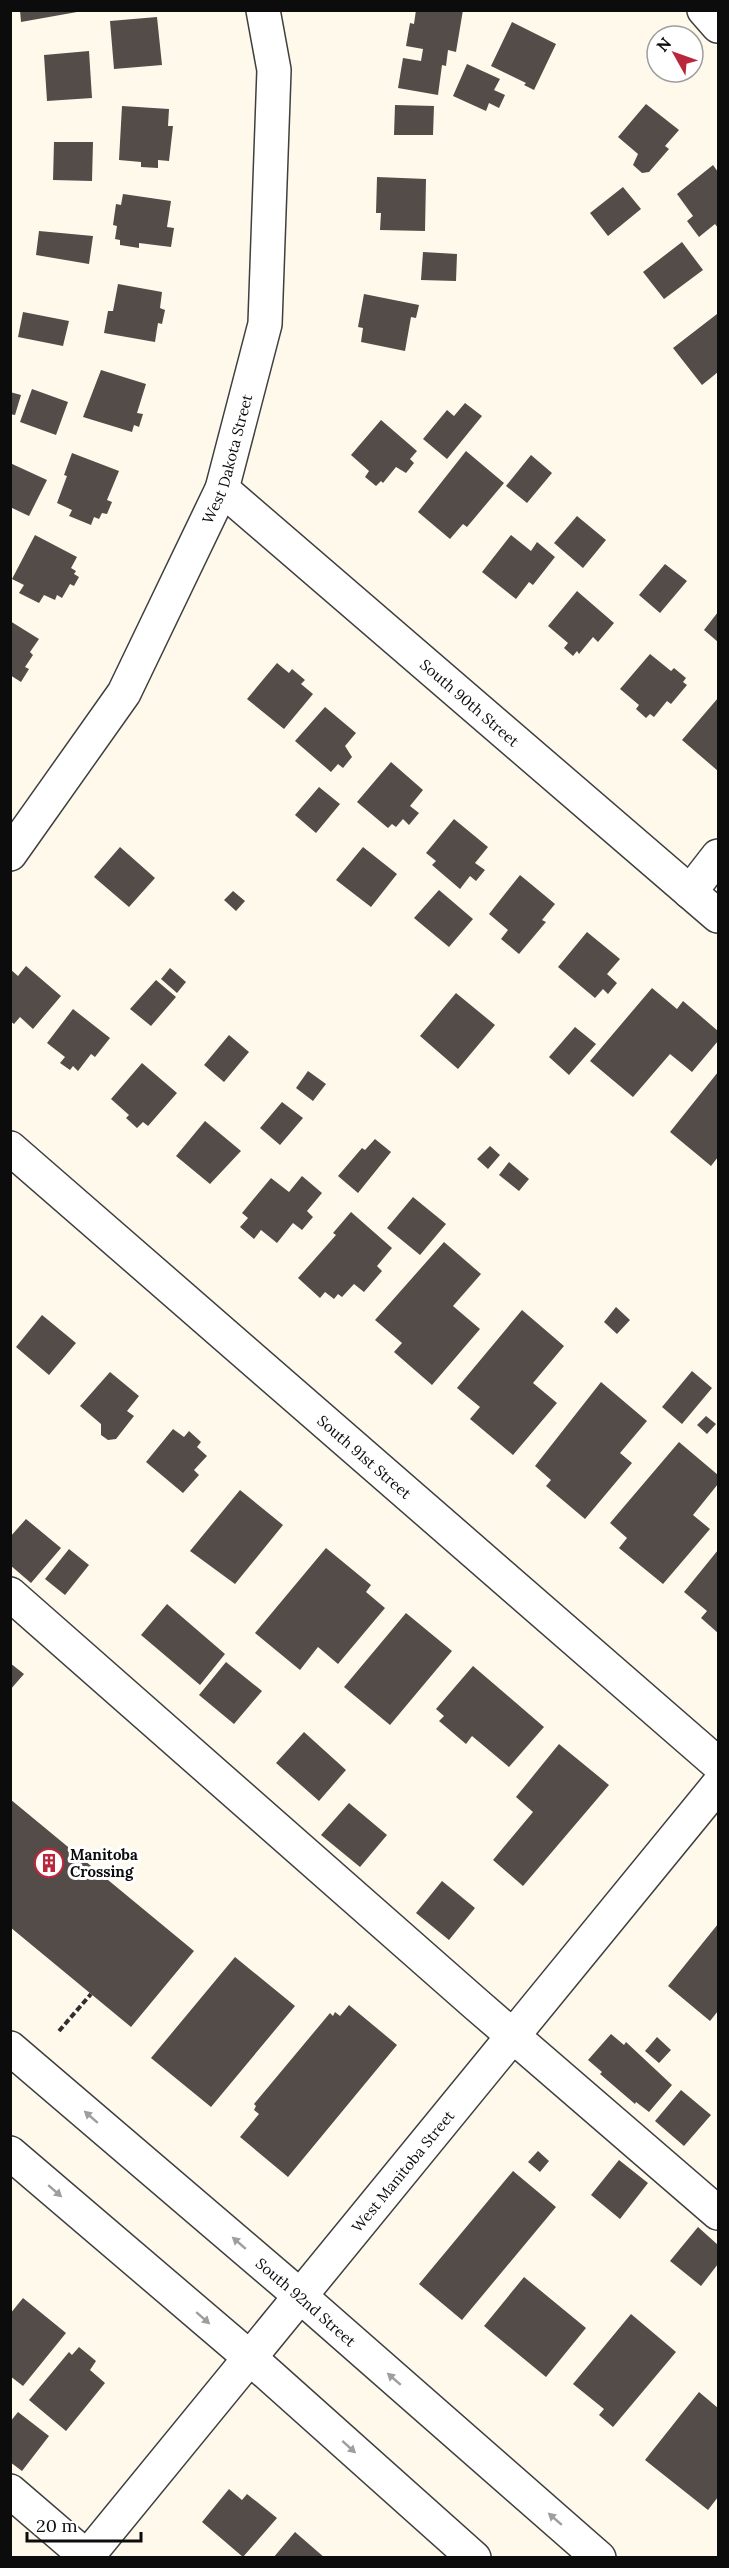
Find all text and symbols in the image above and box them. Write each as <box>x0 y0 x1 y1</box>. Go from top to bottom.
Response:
north arrow <box>645 24 705 84</box>
text: N <box>652 33 675 56</box>
street label: West Dakota Street <box>197 392 256 526</box>
street label: South 90th Street <box>416 655 523 750</box>
street label: South 91st Street <box>314 1410 416 1503</box>
place label: Manitoba Crossing <box>70 1845 138 1881</box>
building icon: Manitoba Crossing <box>33 1847 65 1879</box>
street label: West Manitoba Street <box>347 2106 458 2236</box>
one-way arrow <box>83 2110 99 2123</box>
one-way arrow <box>47 2184 62 2197</box>
one-way arrow <box>231 2237 247 2250</box>
street label: South 92nd Street <box>252 2253 360 2350</box>
one-way arrow <box>195 2311 210 2324</box>
one-way arrow <box>386 2372 402 2385</box>
one-way arrow <box>342 2440 357 2454</box>
scale bar <box>27 2505 141 2543</box>
one-way arrow <box>548 2513 563 2526</box>
text: 20 m <box>36 2514 78 2537</box>

